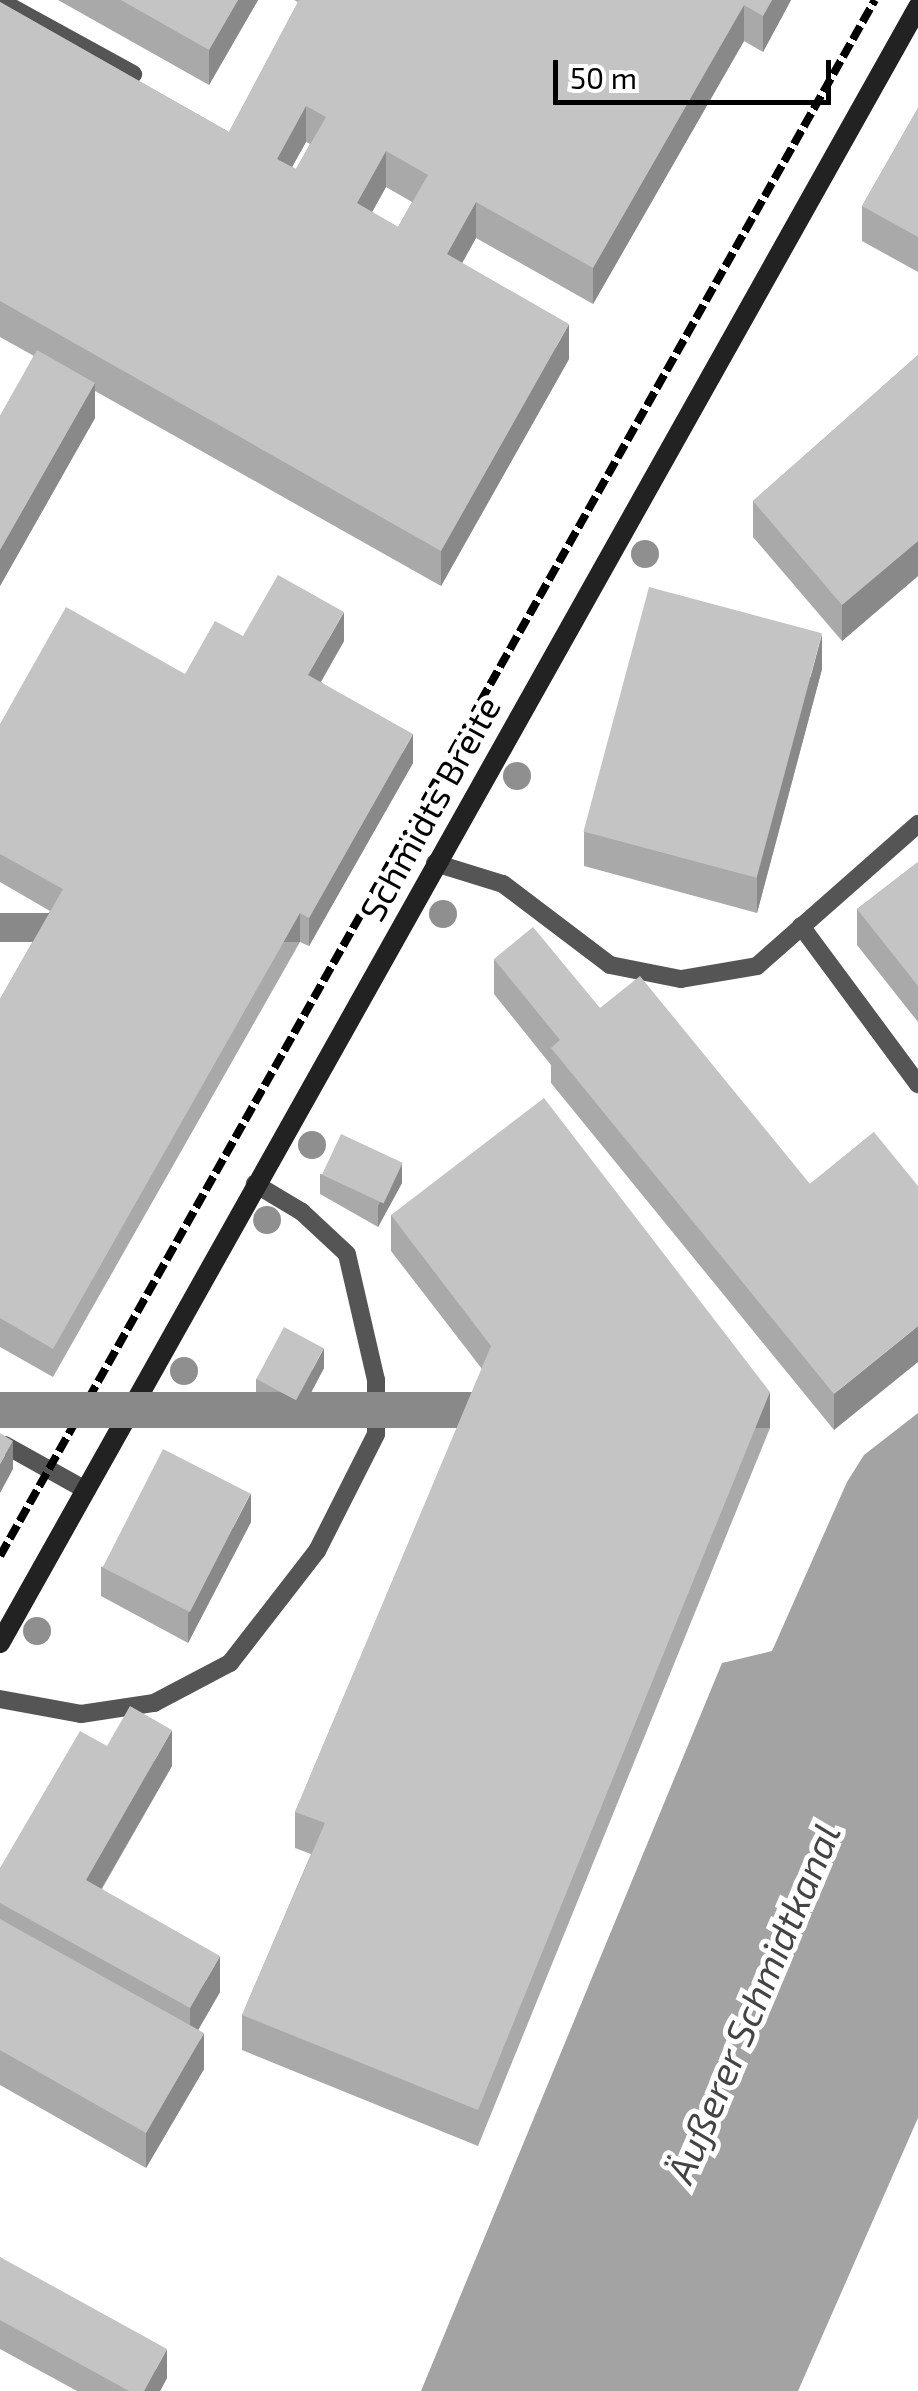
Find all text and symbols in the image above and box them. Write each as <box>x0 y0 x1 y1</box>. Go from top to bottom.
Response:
scale bar <box>558 40 836 102</box>
text: 50 m <box>570 59 637 95</box>
street label: Schmidts Breite <box>350 688 508 928</box>
water label: Äußerer Schmidtkanal <box>657 1816 849 2190</box>

